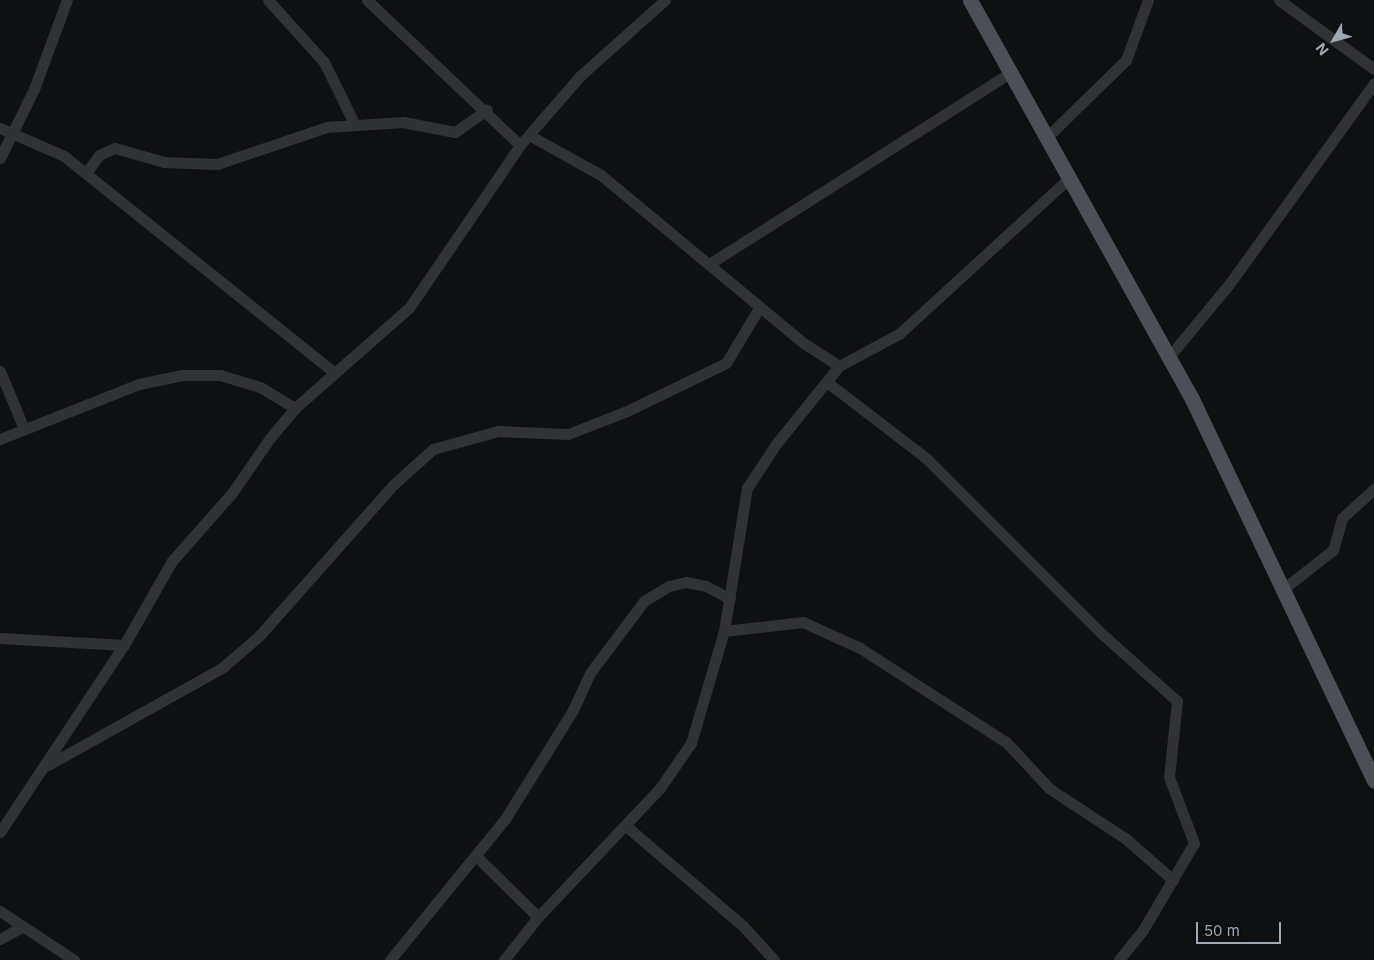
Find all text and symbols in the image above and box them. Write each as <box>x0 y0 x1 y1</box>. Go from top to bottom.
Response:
north arrow <box>1309 15 1359 65</box>
text: N <box>1312 40 1332 59</box>
scale bar <box>1199 912 1284 944</box>
text: 50 m <box>1204 921 1240 940</box>

